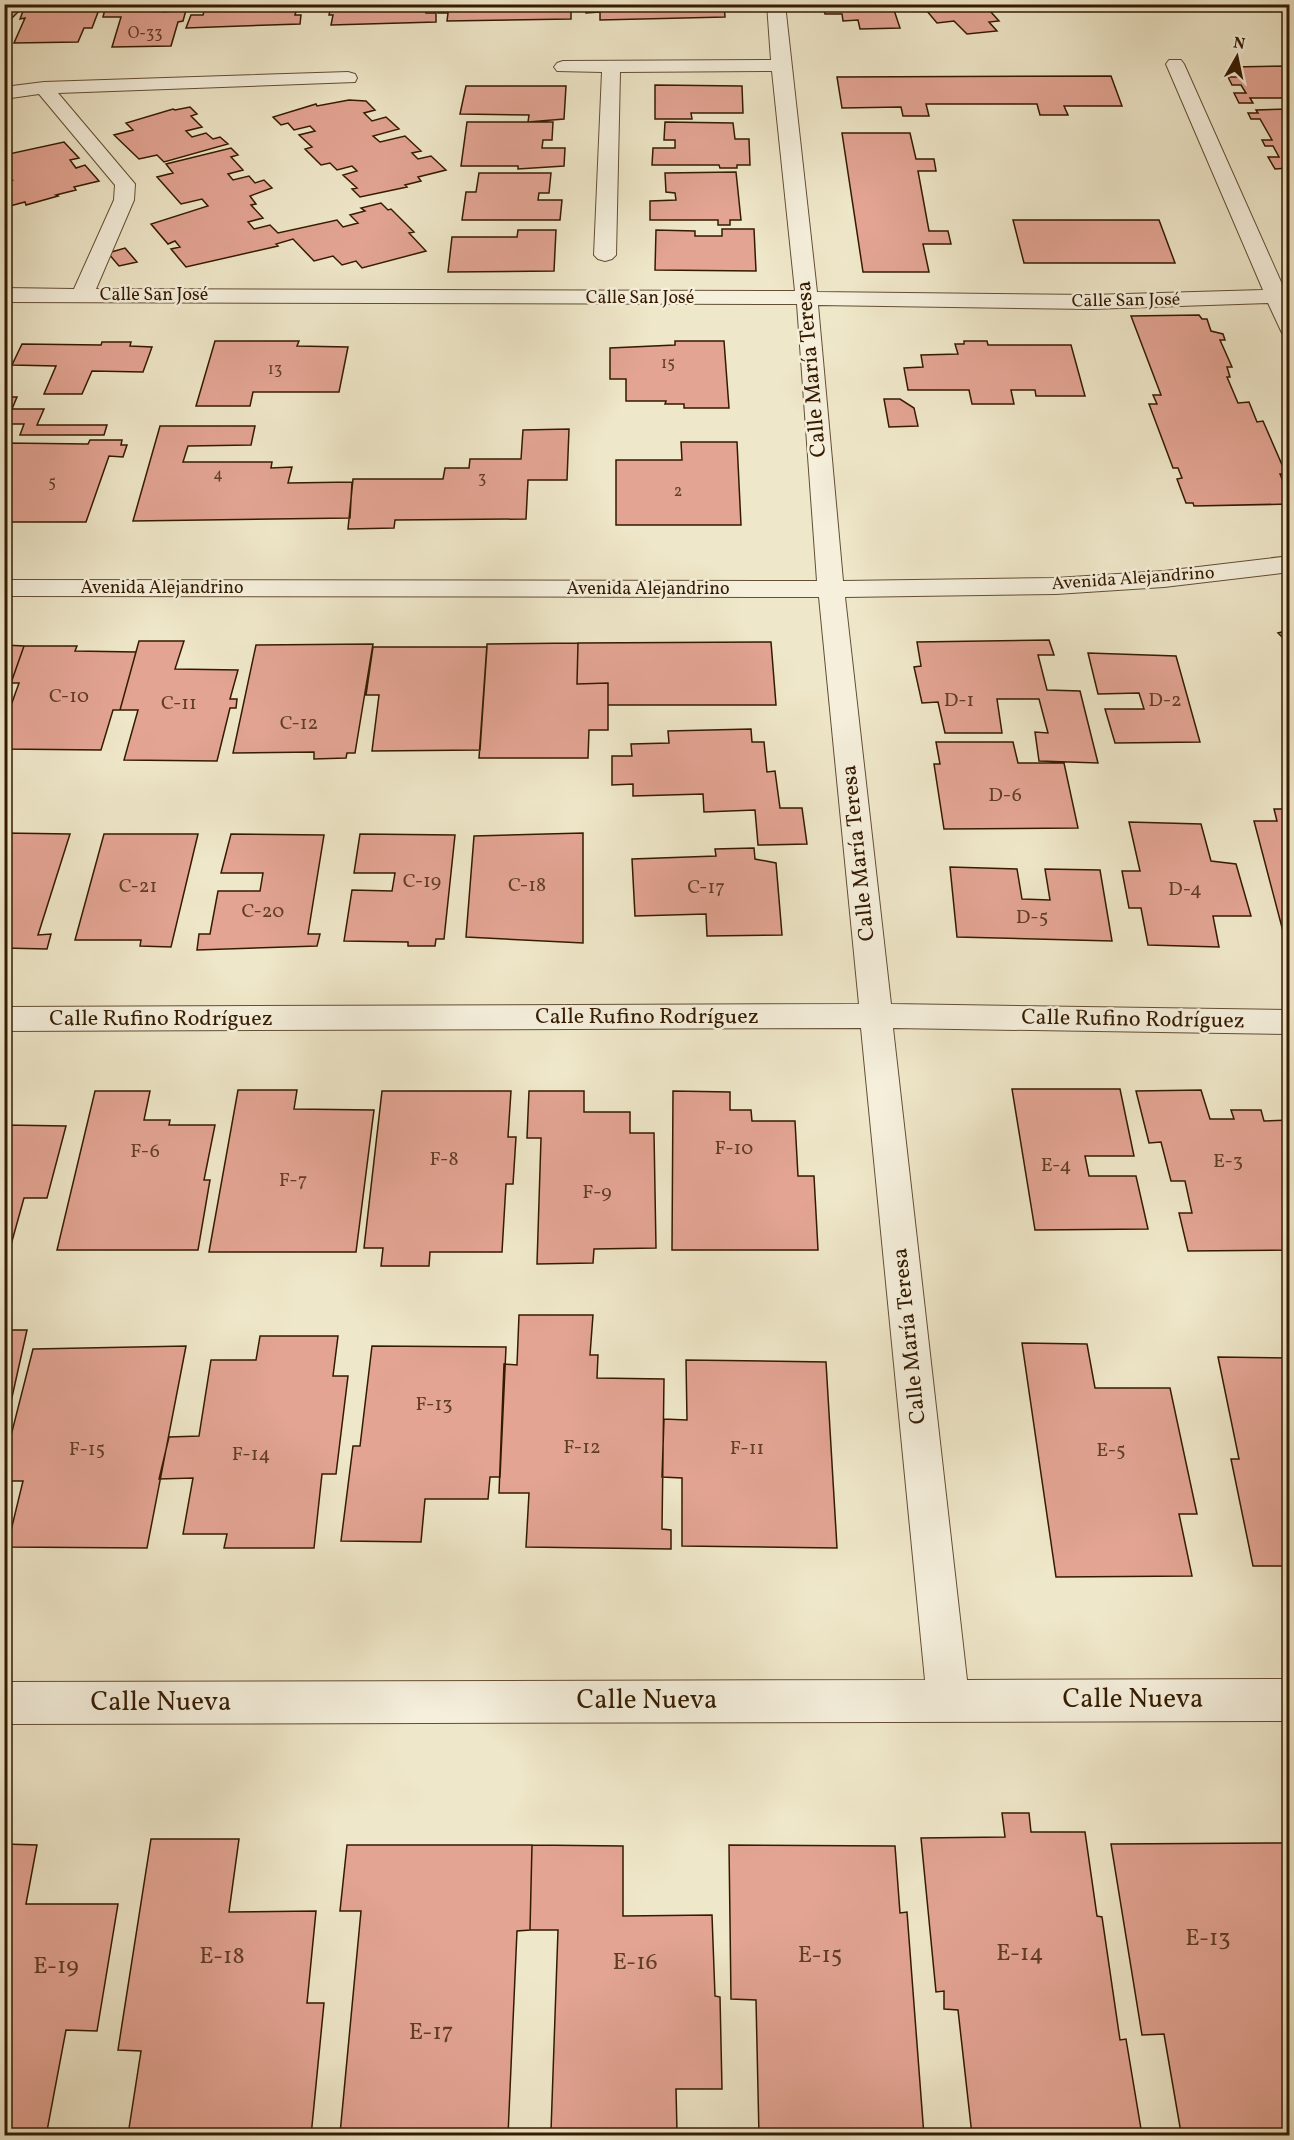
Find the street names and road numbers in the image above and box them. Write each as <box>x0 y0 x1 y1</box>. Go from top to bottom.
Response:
street label: Calle María Teresa <box>789 279 835 459</box>
street label: Calle San José <box>100 283 208 308</box>
street label: Calle San José <box>586 286 694 311</box>
street label: Calle San José <box>1071 288 1181 314</box>
street label: Avenida Alejandrino <box>1051 561 1215 597</box>
street label: Avenida Alejandrino <box>80 576 244 601</box>
street label: Avenida Alejandrino <box>566 577 730 602</box>
street label: Calle María Teresa <box>834 763 884 943</box>
street label: Calle Rufino Rodríguez <box>535 1002 759 1033</box>
street label: Calle Rufino Rodríguez <box>1021 1003 1245 1037</box>
street label: Calle Rufino Rodríguez <box>49 1004 273 1035</box>
street label: Calle María Teresa <box>885 1246 935 1426</box>
street label: Calle Nueva <box>1063 1681 1203 1719</box>
street label: Calle Nueva <box>577 1682 717 1720</box>
street label: Calle Nueva <box>91 1684 231 1722</box>

